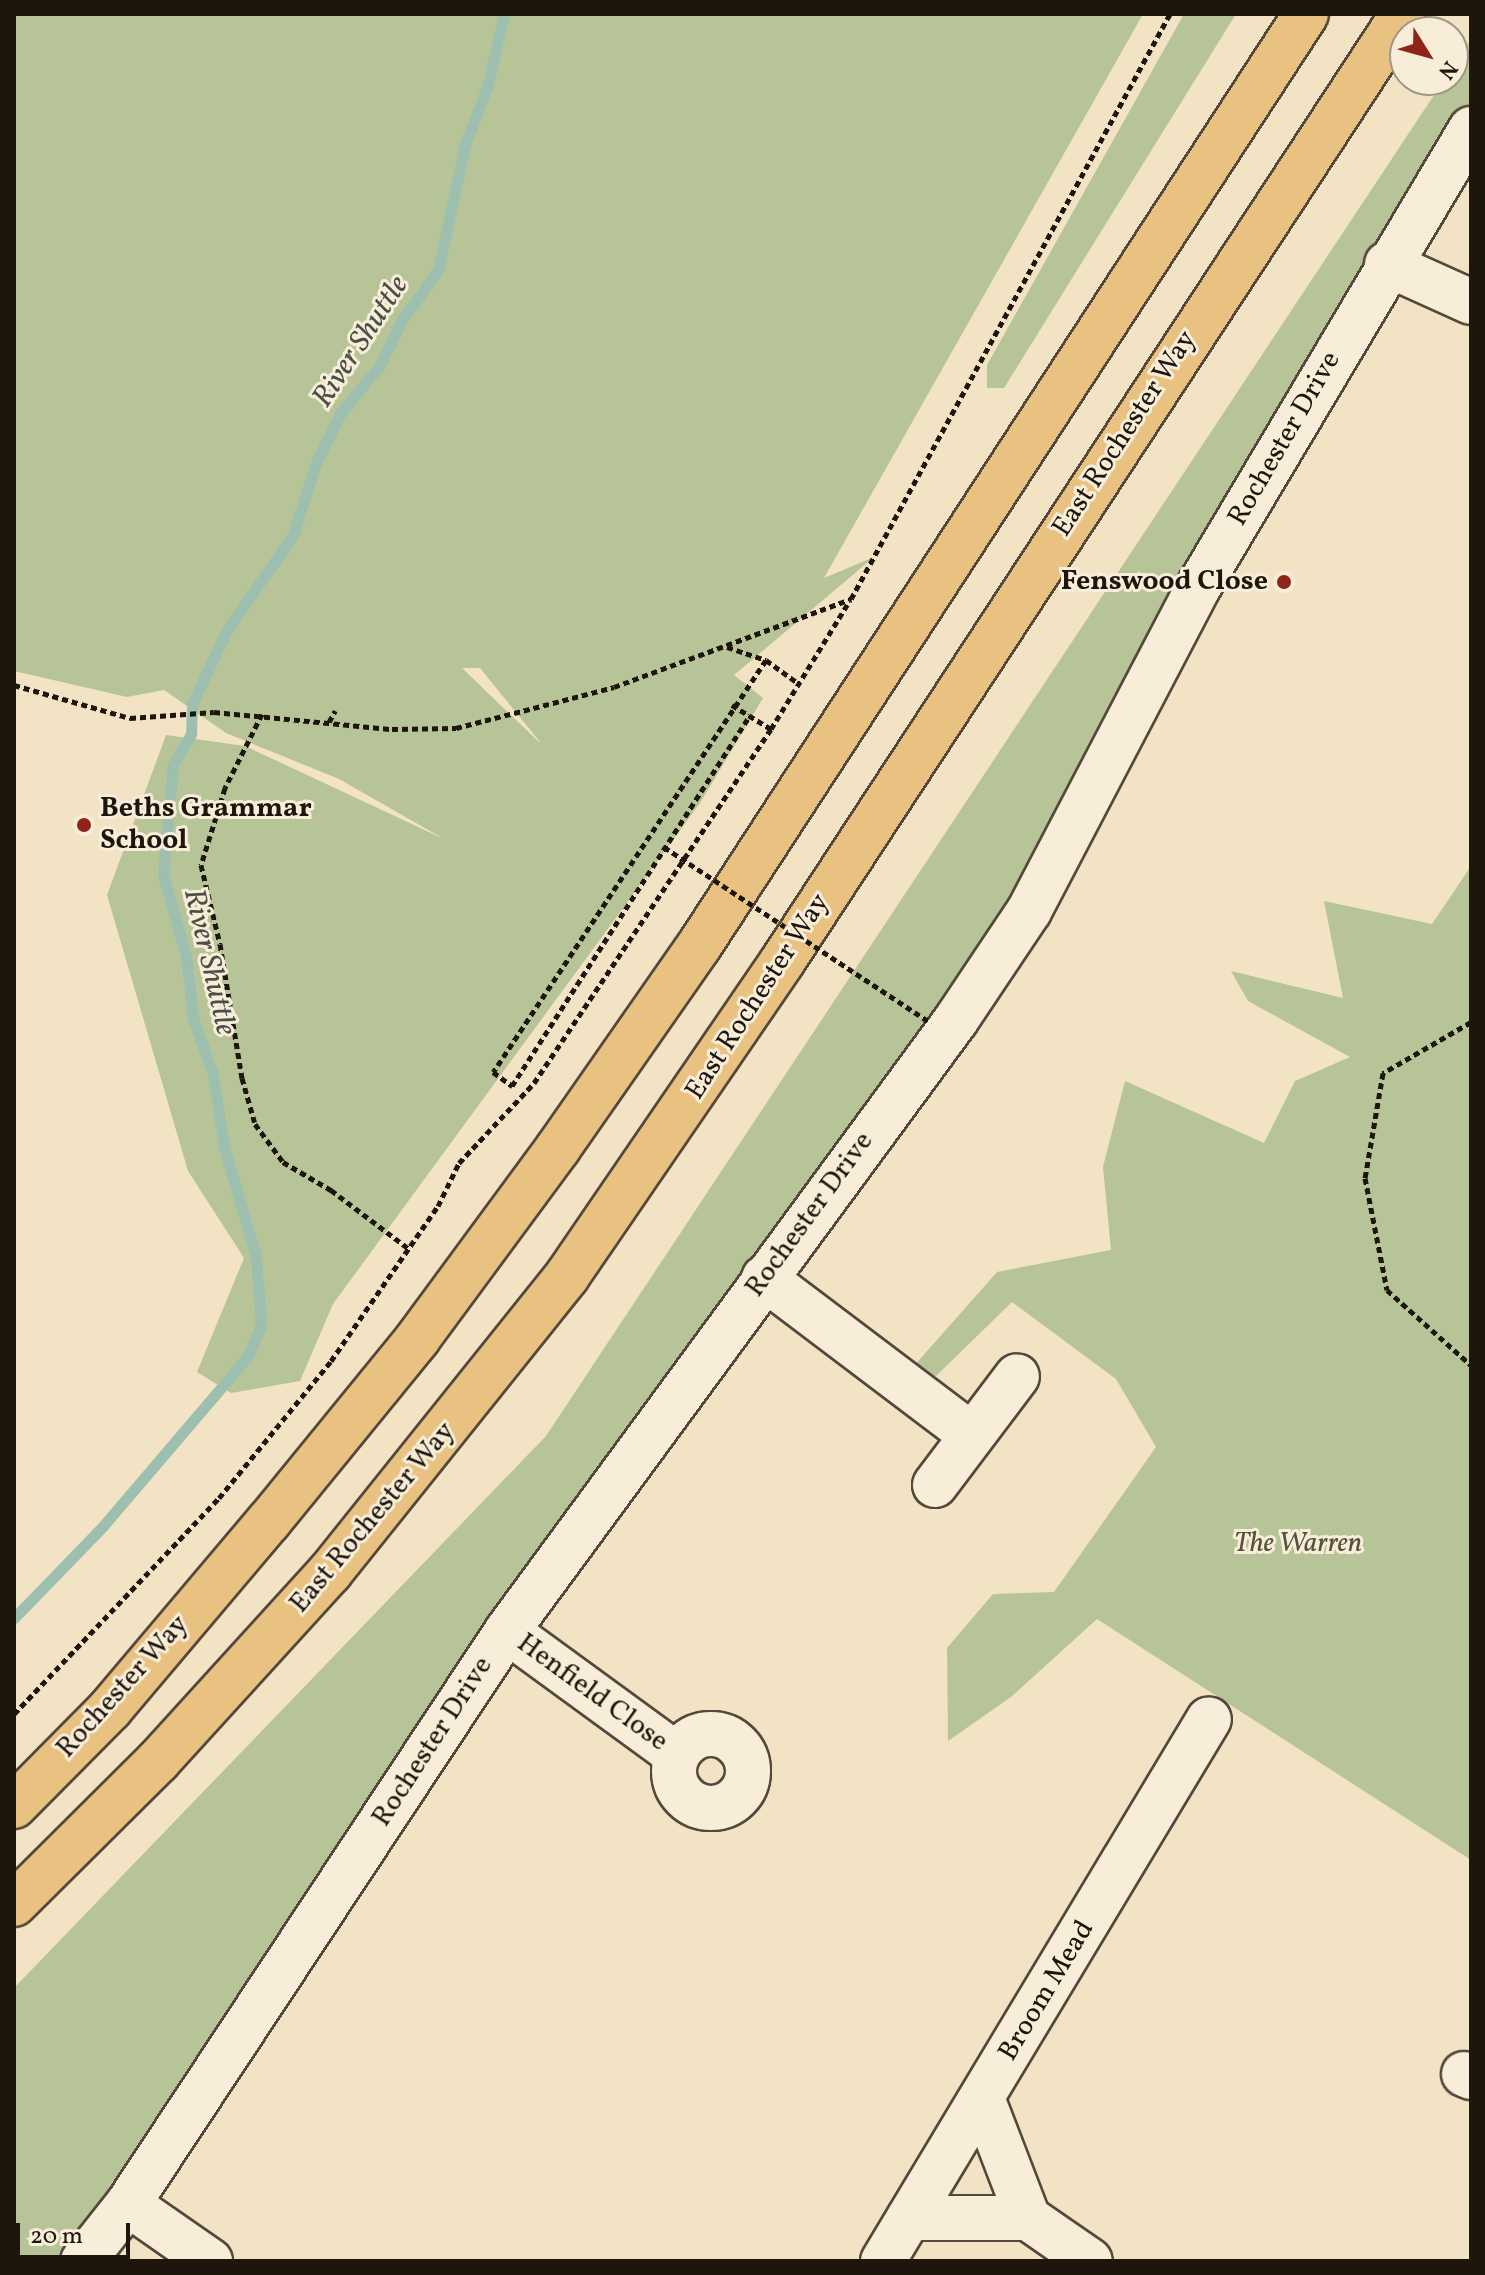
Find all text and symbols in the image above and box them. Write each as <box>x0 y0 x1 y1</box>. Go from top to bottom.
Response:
north arrow <box>1389 16 1469 96</box>
text: N <box>1430 54 1464 85</box>
water label: River Shuttle <box>305 270 417 414</box>
street label: East Rochester Way <box>1046 324 1204 544</box>
street label: Rochester Drive <box>1222 346 1348 532</box>
place label: Fenswood Close <box>1061 565 1268 599</box>
marker: Fenswood Close <box>1275 573 1293 591</box>
place label: Beths Grammar School <box>100 792 312 858</box>
marker: Beths Grammar School <box>75 816 93 834</box>
water label: River Shuttle <box>175 885 243 1039</box>
street label: East Rochester Way <box>679 887 837 1107</box>
street label: Rochester Drive <box>739 1126 881 1304</box>
street label: East Rochester Way <box>283 1415 463 1621</box>
park label: The Warren <box>1234 1527 1362 1561</box>
street label: Rochester Way <box>50 1608 196 1766</box>
street label: Henfield Close <box>510 1627 674 1759</box>
street label: Rochester Drive <box>366 1651 500 1833</box>
street label: Broom Mead <box>992 1915 1102 2067</box>
scale bar <box>20 2207 134 2257</box>
text: 20 m <box>30 2220 83 2254</box>

